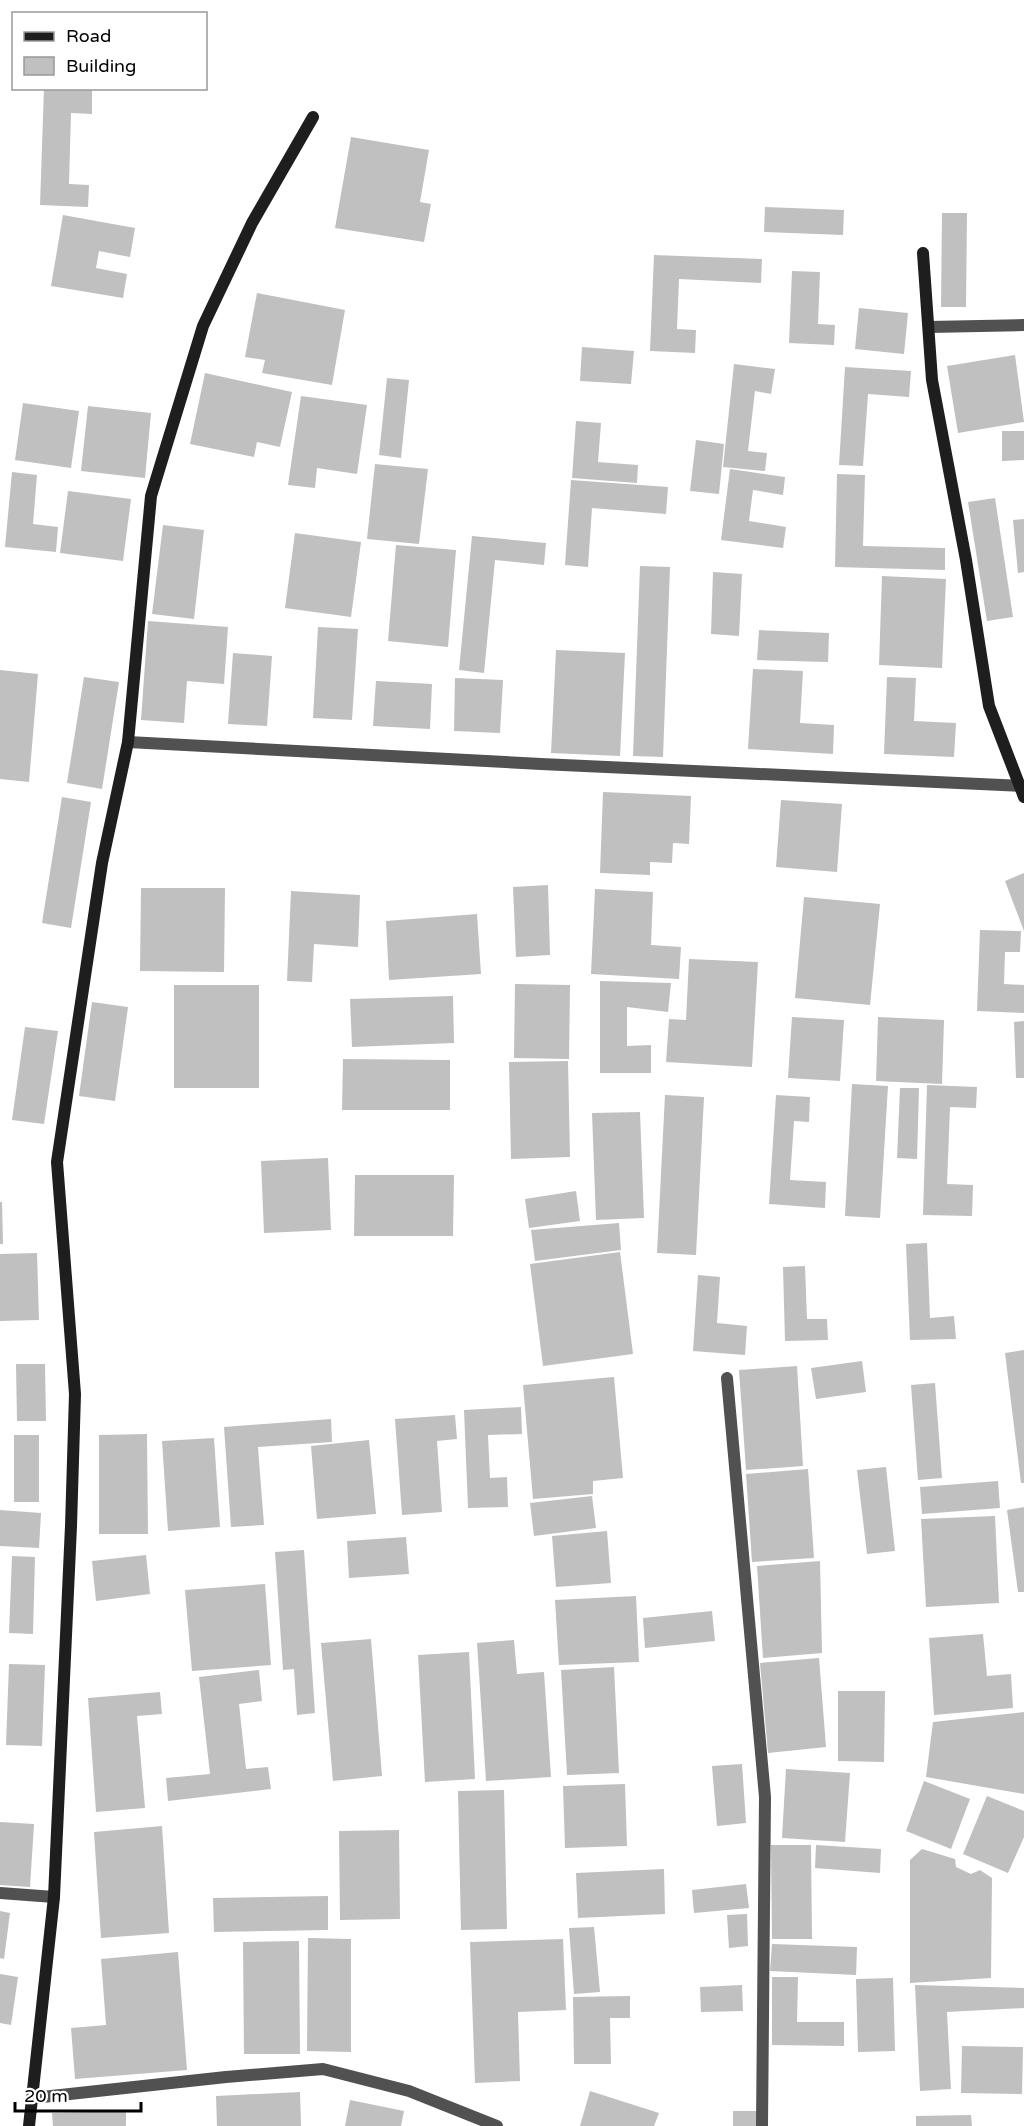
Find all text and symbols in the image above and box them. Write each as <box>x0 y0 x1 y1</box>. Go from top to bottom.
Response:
legend <box>12 12 207 90</box>
text: Road <box>66 25 111 47</box>
text: Building <box>66 55 136 77</box>
scale bar <box>15 2075 141 2113</box>
text: 20 m <box>24 2085 68 2107</box>

